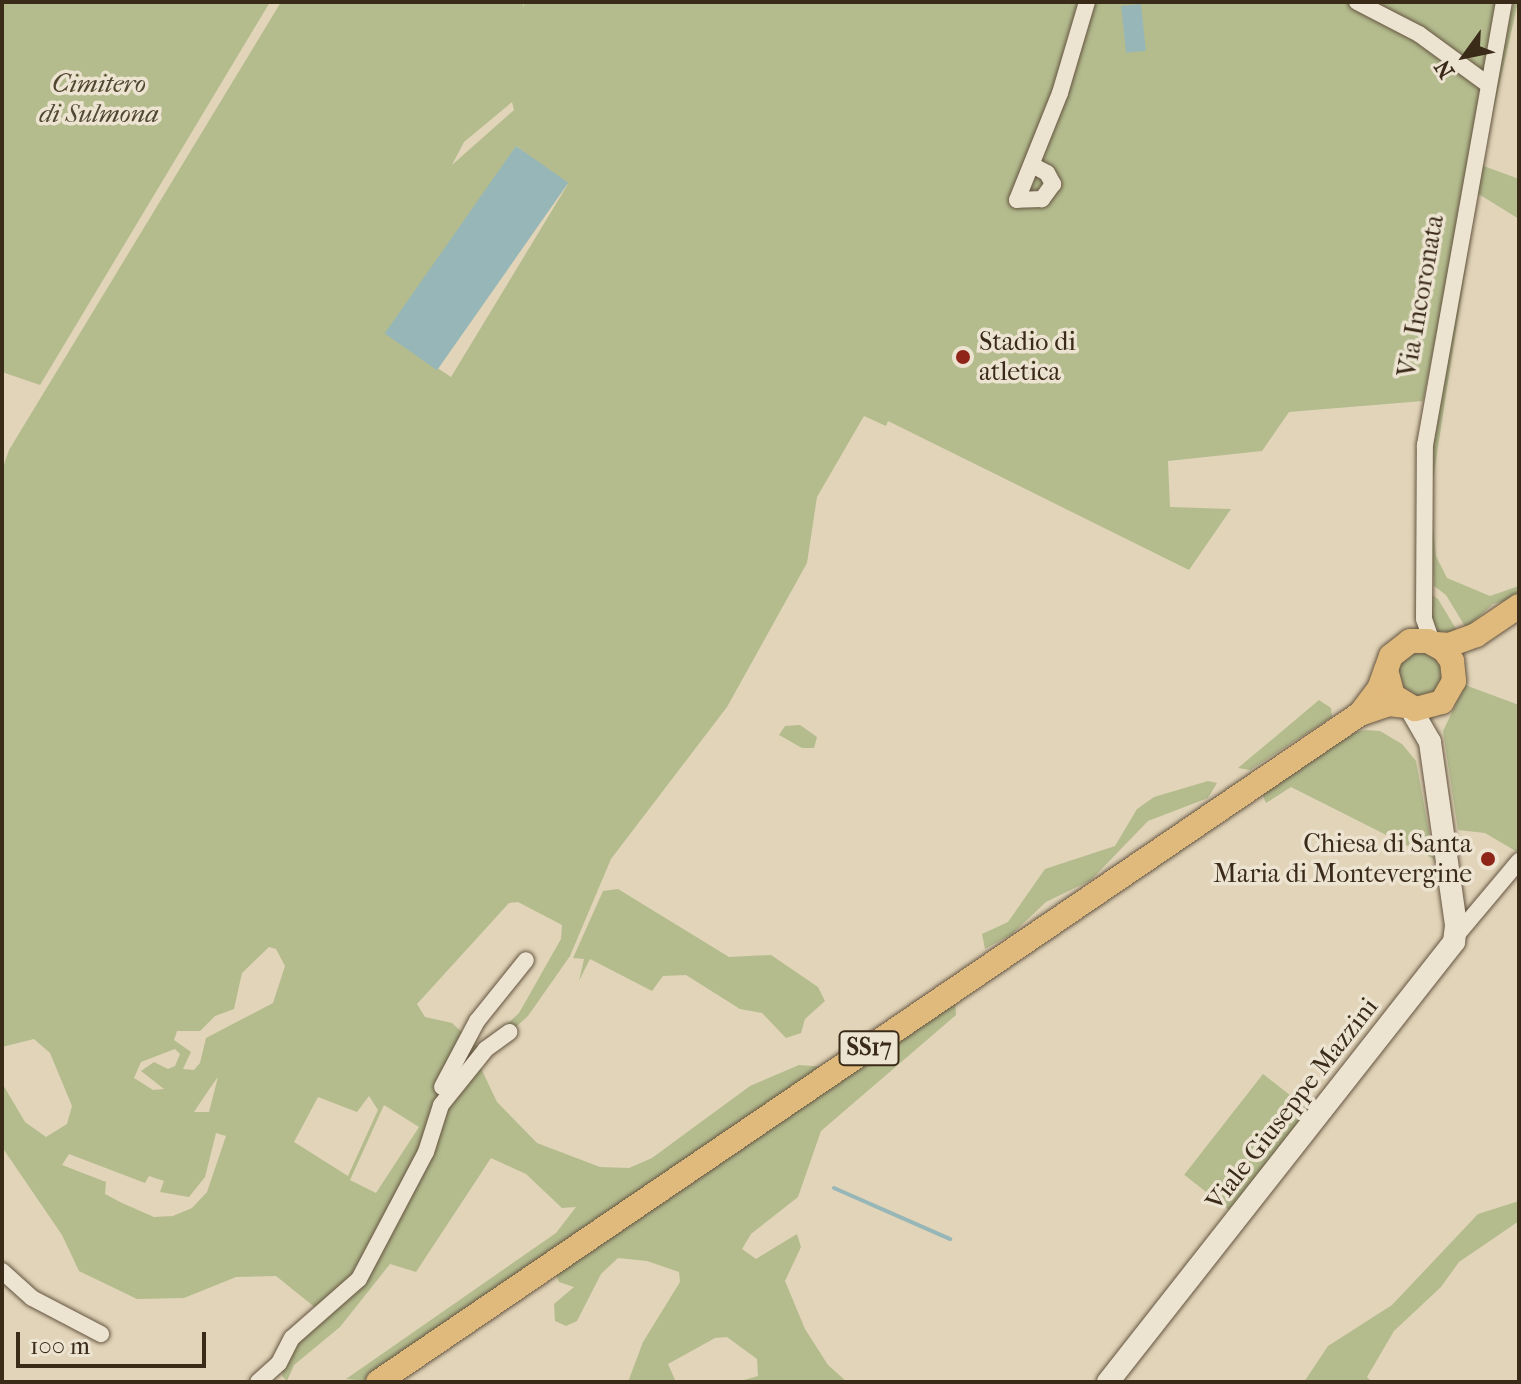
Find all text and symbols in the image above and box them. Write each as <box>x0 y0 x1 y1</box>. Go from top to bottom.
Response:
north arrow <box>1425 16 1505 96</box>
text: N <box>1429 55 1460 83</box>
park label: Cimitero di Sulmona <box>39 68 159 130</box>
street label: Via Incoronata <box>1391 213 1451 379</box>
place label: Stadio di atletica <box>979 326 1076 388</box>
marker: Stadio di atletica <box>954 348 972 366</box>
place label: Chiesa di Santa Maria di Montevergine <box>1213 828 1472 890</box>
marker: Chiesa di Santa Maria di Montevergine <box>1479 850 1497 868</box>
street label: Viale Giuseppe Mazzini <box>1199 992 1385 1216</box>
road number: SS17 <box>837 1028 901 1068</box>
scale bar <box>20 1316 210 1366</box>
text: 100 m <box>30 1332 90 1360</box>

